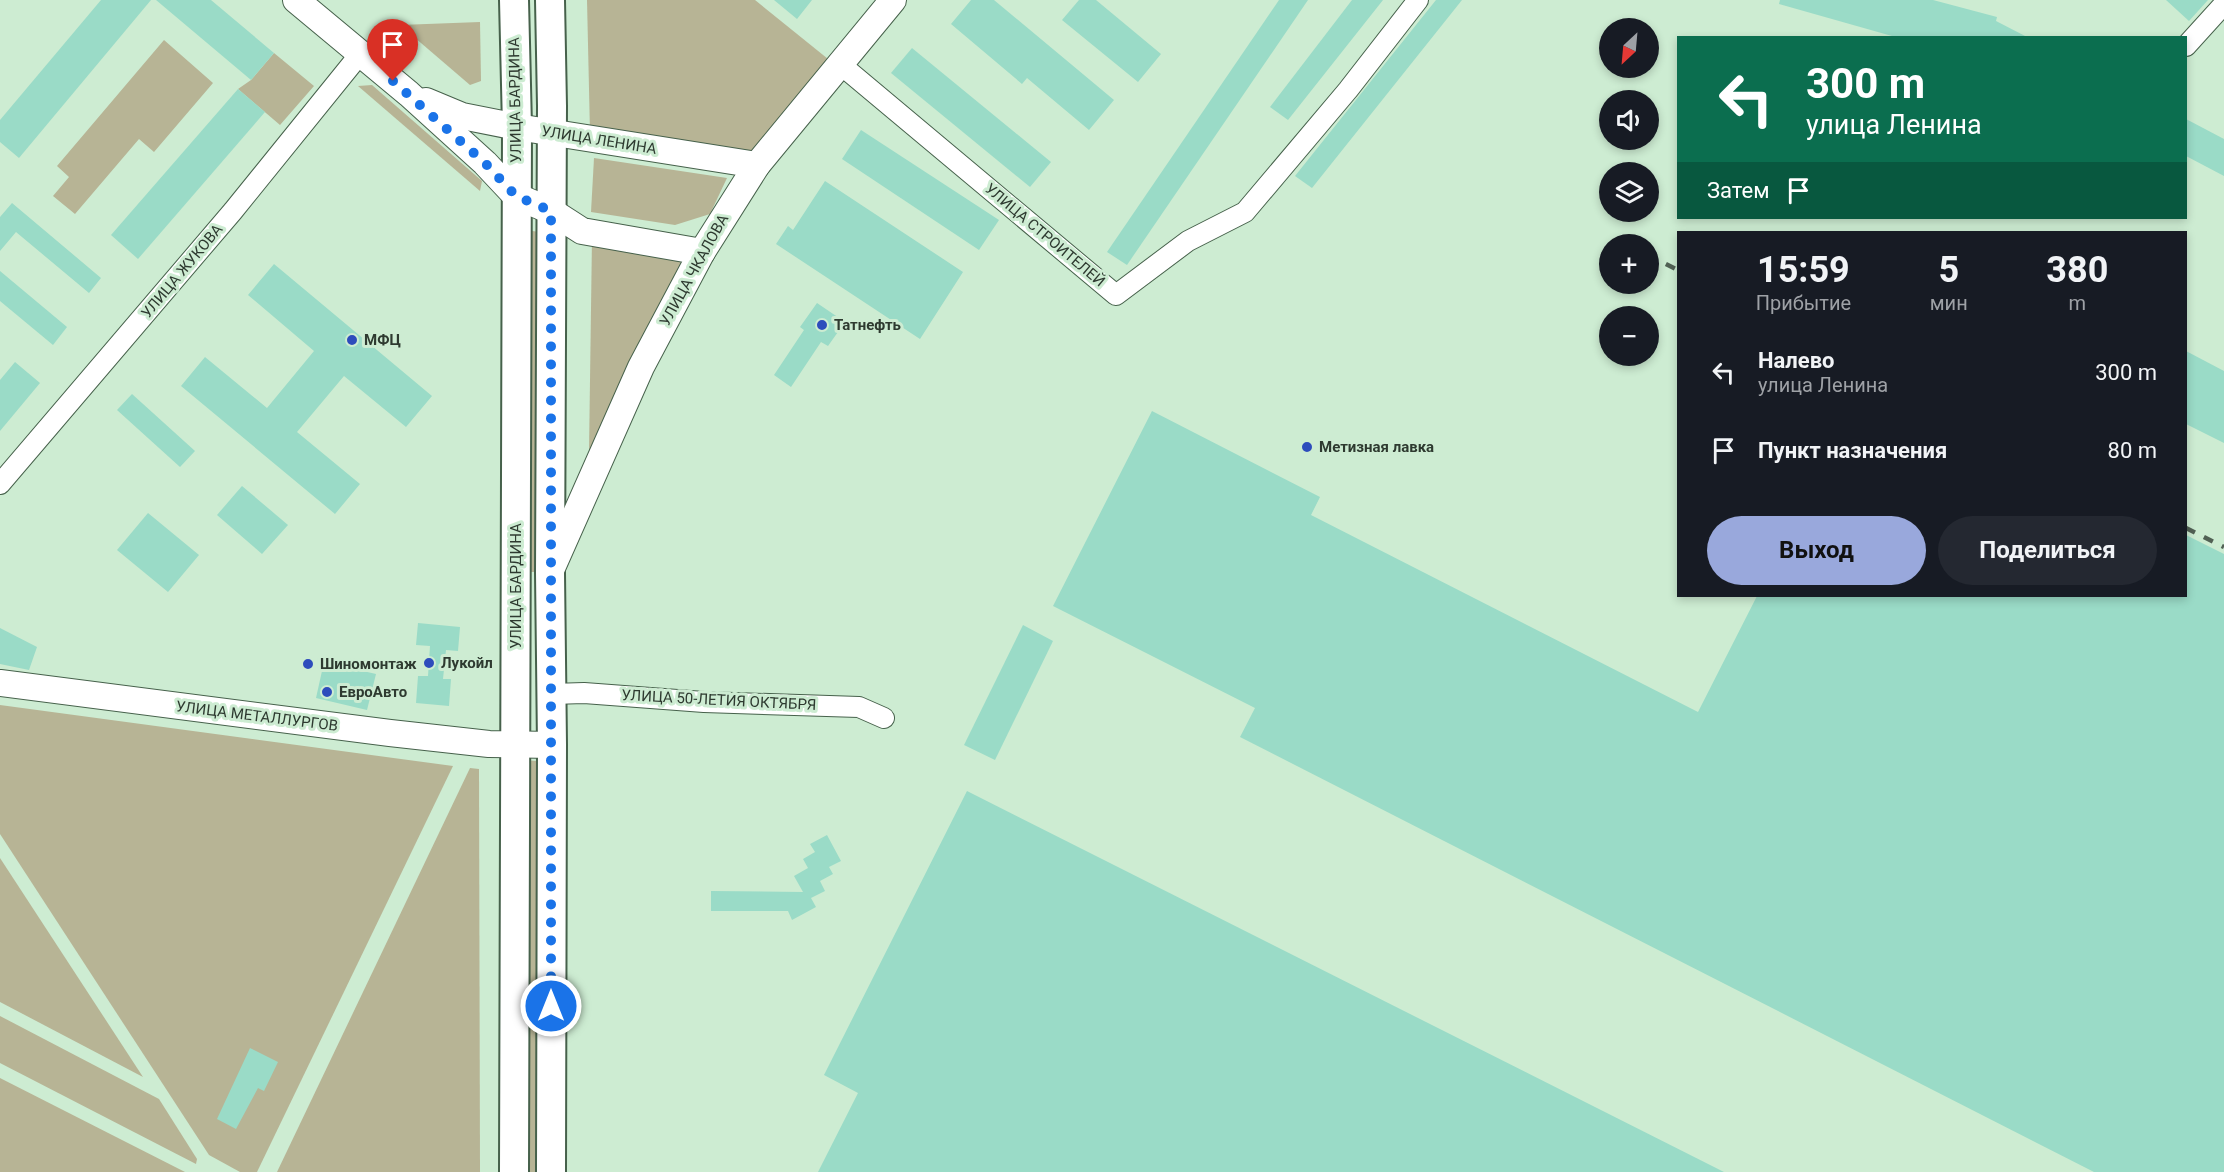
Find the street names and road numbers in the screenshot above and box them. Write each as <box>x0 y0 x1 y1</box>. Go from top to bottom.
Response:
street label: УЛИЦА БАРДИНА <box>505 37 525 163</box>
street label: УЛИЦА ЛЕНИНА <box>540 122 658 158</box>
street label: УЛИЦА СТРОИТЕЛЕЙ <box>981 180 1109 290</box>
street label: УЛИЦА ЧКАЛОВА <box>656 211 732 329</box>
street label: УЛИЦА ЖУКОВА <box>138 220 227 322</box>
street label: УЛИЦА БАРДИНА <box>507 523 525 649</box>
street label: УЛИЦА 50-ЛЕТИЯ ОКТЯБРЯ <box>621 686 817 714</box>
street label: УЛИЦА МЕТАЛЛУРГОВ <box>175 697 339 735</box>

